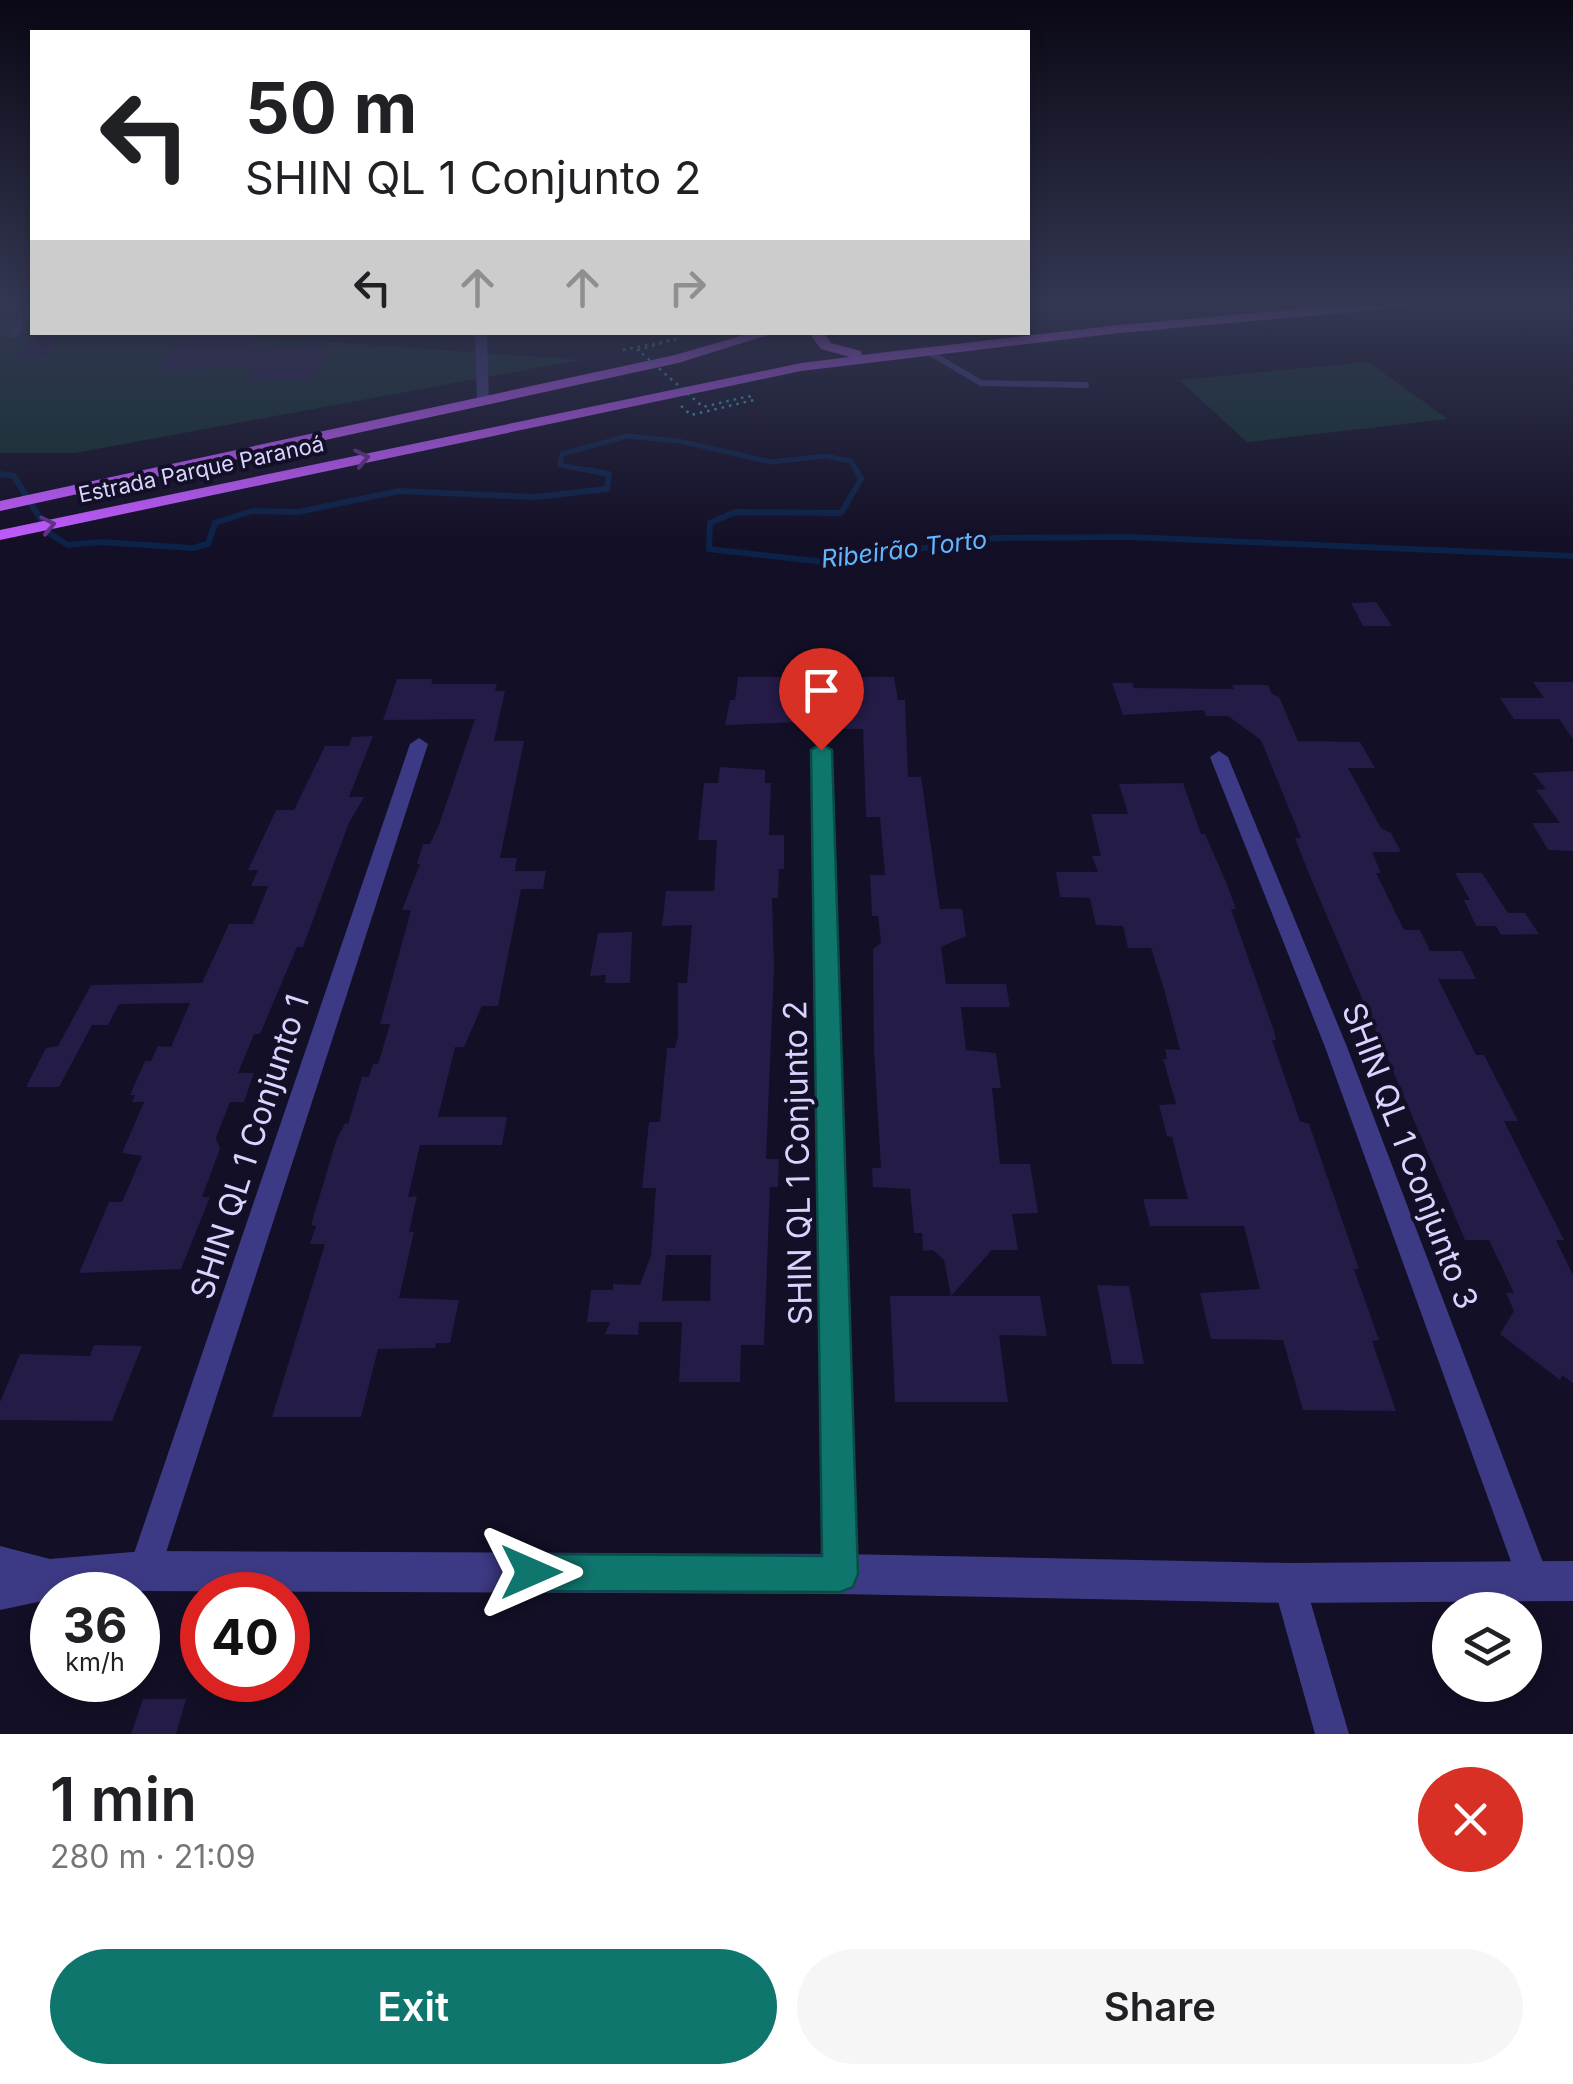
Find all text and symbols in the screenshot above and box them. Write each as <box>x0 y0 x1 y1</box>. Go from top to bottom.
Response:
text: 50 m <box>245 65 417 150</box>
icon: left <box>80 70 210 200</box>
text: SHIN QL 1 Conjunto 2 <box>245 150 701 205</box>
icon: left <box>345 260 400 315</box>
icon: ahead <box>450 260 505 315</box>
icon: ahead <box>555 260 610 315</box>
icon: right <box>660 260 715 315</box>
street label: Estrada Parque Paranoá <box>76 430 326 508</box>
one-way arrow <box>353 449 370 470</box>
one-way arrow <box>39 515 56 536</box>
water label: Ribeirão Torto <box>819 524 989 574</box>
pin <box>779 648 864 751</box>
icon: arrive <box>794 663 849 718</box>
street label: SHIN QL 1 Conjunto 1 <box>182 990 317 1304</box>
street label: SHIN QL 1 Conjunto 3 <box>1334 997 1487 1314</box>
street label: SHIN QL 1 Conjunto 2 <box>775 1000 820 1326</box>
position arrow <box>479 1520 583 1624</box>
speed limit sign: 40 <box>180 1572 310 1702</box>
map controls <box>1432 1592 1542 1702</box>
button: layers <box>1432 1592 1542 1702</box>
text: 36 <box>63 1595 127 1655</box>
text: km/h <box>65 1647 125 1677</box>
text: 1 min <box>50 1763 197 1835</box>
button: close <box>1418 1767 1523 1872</box>
text: 280 m · 21:09 <box>50 1837 256 1876</box>
button: Exit <box>50 1949 777 2064</box>
button: Share <box>797 1949 1523 2064</box>

